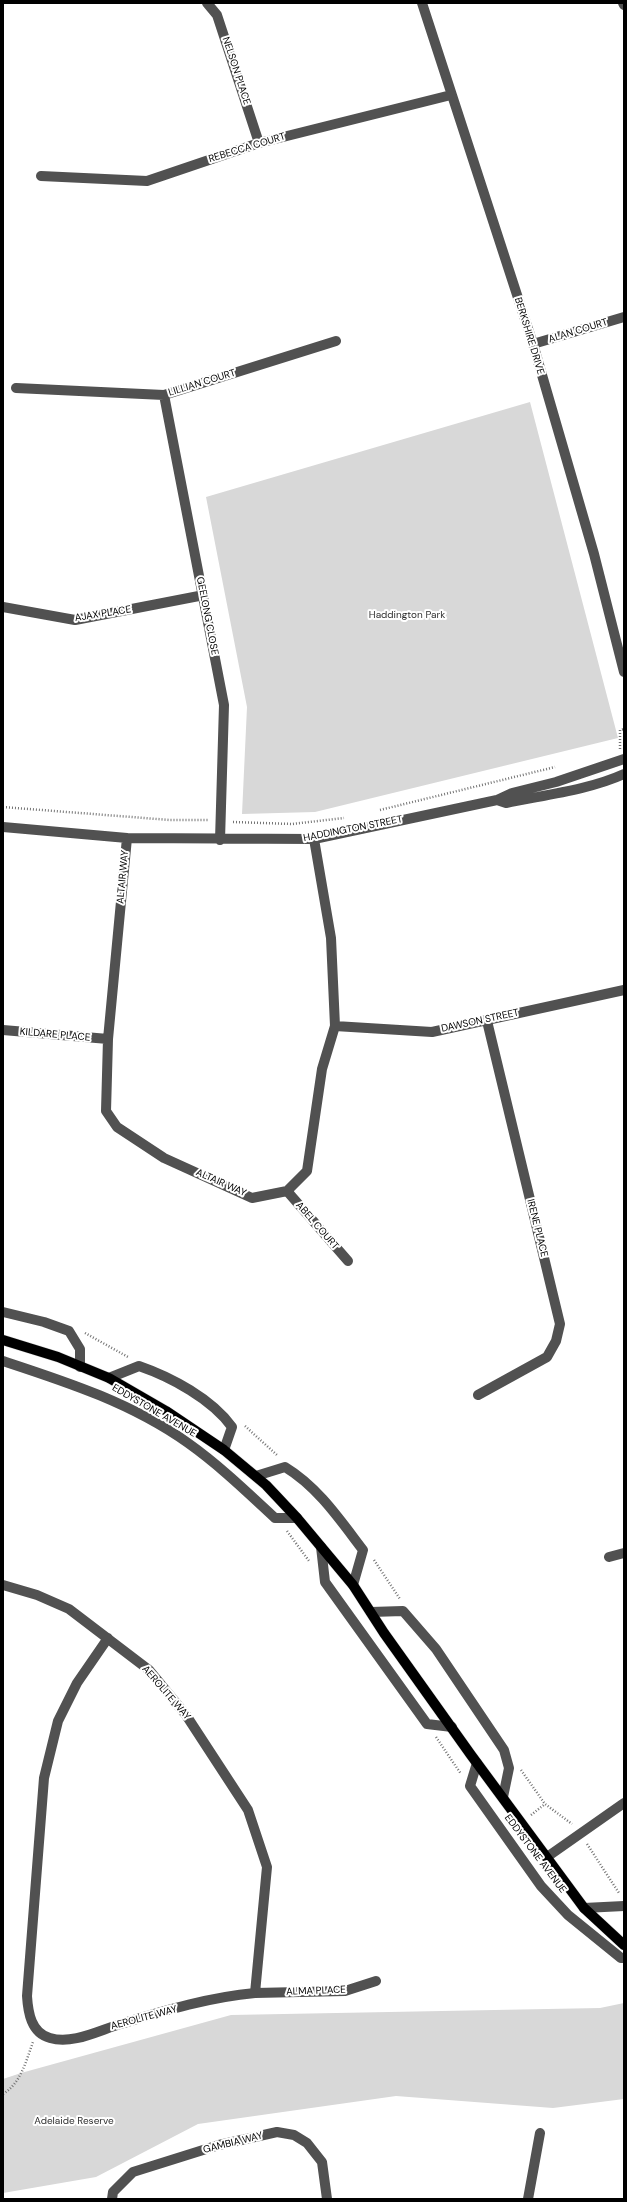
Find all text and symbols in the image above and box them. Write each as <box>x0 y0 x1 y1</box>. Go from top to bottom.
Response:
street label: NELSON PLACE <box>219 35 253 107</box>
street label: REBECCA COURT <box>207 131 287 165</box>
street label: BERKSHIRE DRIVE <box>512 296 546 376</box>
street label: ALAN COURT <box>547 316 609 346</box>
street label: LILLIAN COURT <box>167 367 237 399</box>
street label: GEELONG CLOSE <box>194 576 220 656</box>
street label: AJAX PLACE <box>74 604 132 624</box>
park label: Haddington Park <box>369 609 445 621</box>
street label: HADDINGTON STREET <box>302 814 404 844</box>
street label: ALTAIR WAY <box>115 850 131 904</box>
street label: DAWSON STREET <box>440 1007 520 1035</box>
street label: KILDARE PLACE <box>19 1026 91 1044</box>
street label: ALTAIR WAY <box>194 1167 248 1199</box>
street label: IRENE PLACE <box>524 1198 550 1258</box>
street label: ABEL COURT <box>293 1200 341 1252</box>
street label: EDDYSTONE AVENUE <box>110 1382 198 1440</box>
street label: AEROLITE WAY <box>139 1663 193 1723</box>
street label: EDDYSTONE AVENUE <box>502 1812 568 1896</box>
street label: ALMA PLACE <box>286 1984 346 1998</box>
street label: AEROLITE WAY <box>110 2003 178 2033</box>
park label: Adelaide Reserve <box>34 2115 114 2127</box>
street label: GAMBIA WAY <box>202 2130 264 2156</box>

